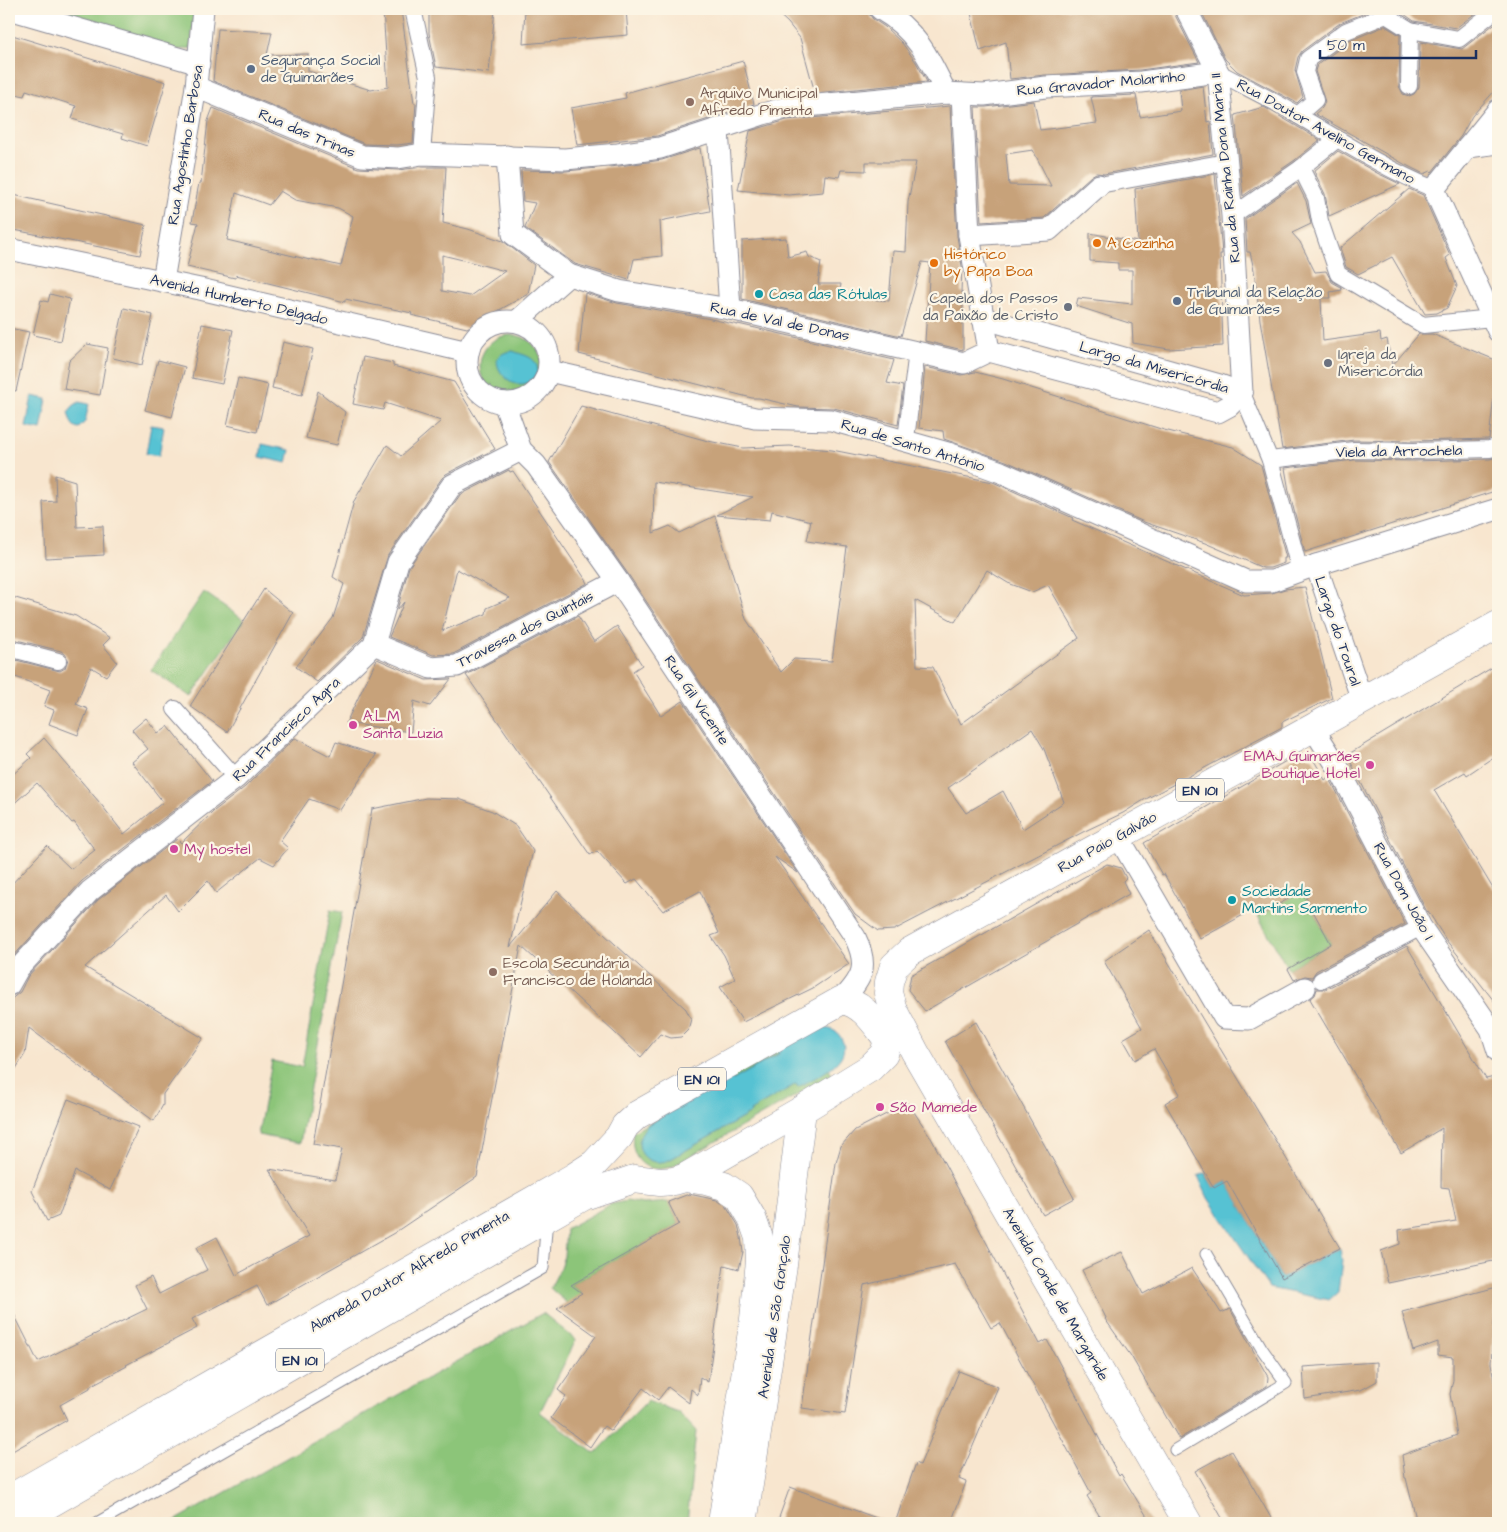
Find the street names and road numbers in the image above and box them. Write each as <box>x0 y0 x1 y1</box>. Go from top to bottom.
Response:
street label: Rua Agostinho Barbosa <box>162 63 210 227</box>
street label: Rua Gravador Molarinho <box>1016 66 1187 101</box>
street label: Rua da Rainha Dona Maria II <box>1205 72 1246 264</box>
street label: Rua Doutor Avelino Germano <box>1233 74 1419 190</box>
street label: Rua das Trinas <box>255 104 359 164</box>
street label: Avenida Humberto Delgado <box>148 269 330 331</box>
street label: Rua de Val de Donas <box>708 296 852 347</box>
street label: Largo da Misericórdia <box>1076 336 1231 400</box>
street label: Rua de Santo António <box>839 414 988 477</box>
street label: Viela da Arrochela <box>1335 440 1463 463</box>
street label: Largo do Toural <box>1308 574 1366 689</box>
street label: Travessa dos Quintais <box>453 586 598 673</box>
street label: Rua Gil Vicente <box>659 651 734 749</box>
street label: Rua Francisco Agra <box>228 672 346 787</box>
road number: EN 101 <box>1176 778 1224 802</box>
street label: Rua Paio Galvão <box>1054 806 1161 878</box>
street label: Rua Dom João I <box>1368 839 1439 944</box>
road number: EN 101 <box>678 1068 726 1090</box>
street label: Avenida Conde de Margaride <box>996 1204 1114 1385</box>
street label: Alameda Doutor Alfredo Pimenta <box>305 1205 513 1337</box>
street label: Avenida de São Gonçalo <box>753 1234 796 1400</box>
road number: EN 101 <box>276 1348 324 1372</box>

